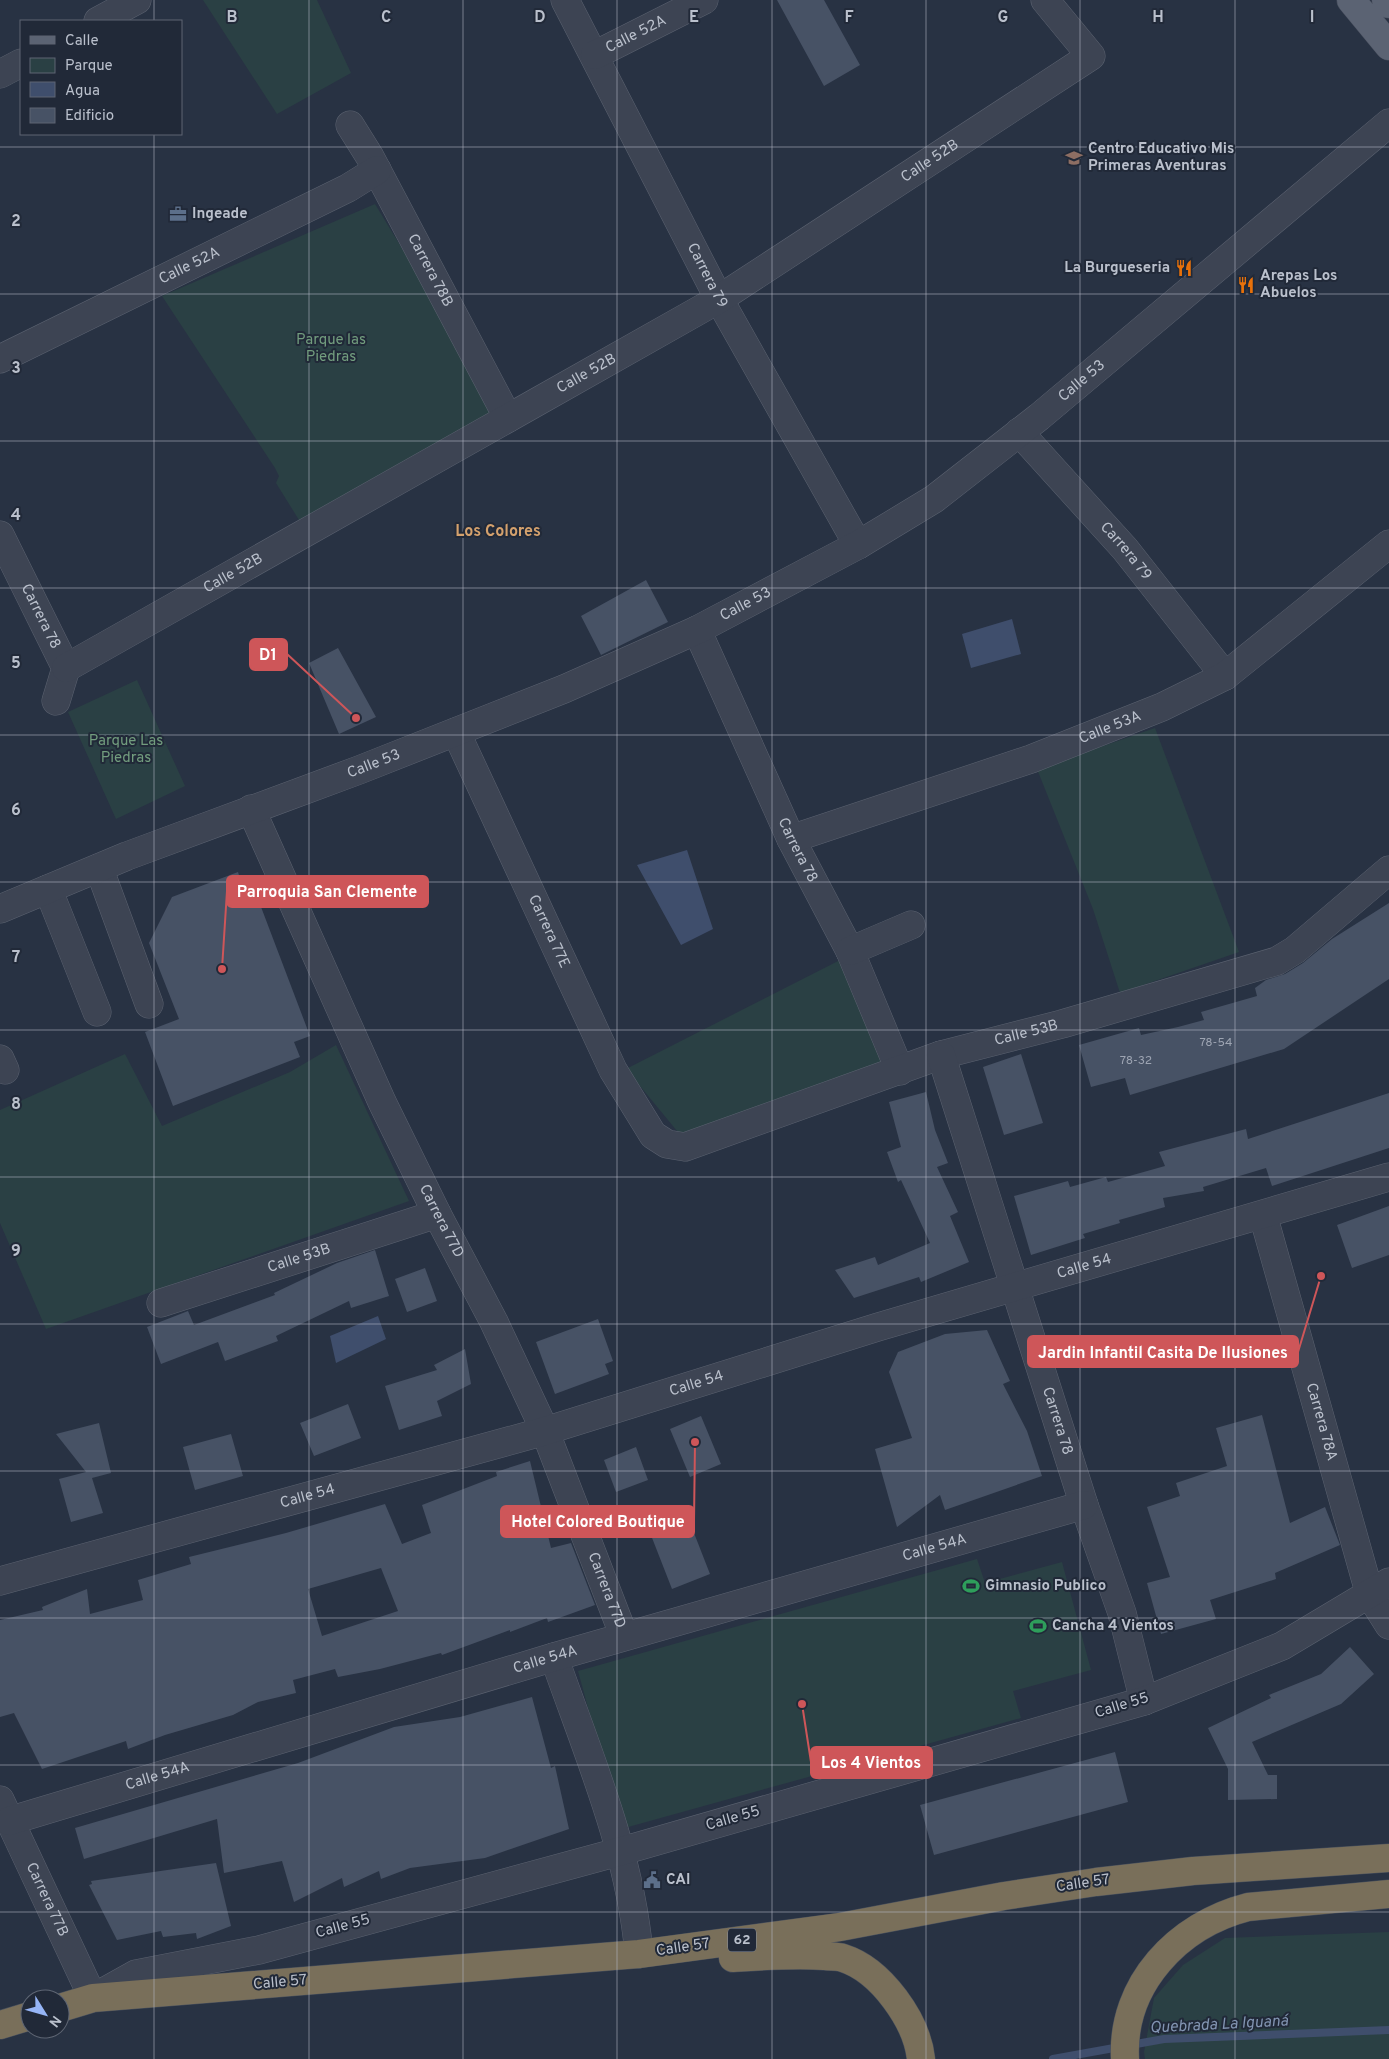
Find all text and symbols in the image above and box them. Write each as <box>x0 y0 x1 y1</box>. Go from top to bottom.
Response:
text: B <box>226 8 238 28</box>
text: C <box>381 8 391 28</box>
text: D <box>534 8 546 28</box>
text: E <box>689 8 699 28</box>
text: F <box>844 8 854 28</box>
text: G <box>998 8 1008 28</box>
text: H <box>1152 8 1164 28</box>
text: I <box>1310 8 1314 28</box>
street label: Calle 52A <box>602 11 670 58</box>
legend <box>20 20 182 135</box>
text: Calle <box>65 32 99 51</box>
text: Parque <box>65 57 113 76</box>
text: Agua <box>65 82 100 101</box>
text: Edificio <box>65 107 114 126</box>
street label: Calle 52B <box>897 135 962 187</box>
place label: Centro Educativo Mis Primeras Aventuras <box>1088 140 1234 176</box>
school or university icon: Centro Educativo Mis Primeras Aventuras <box>1064 148 1084 168</box>
office icon: Ingeade <box>168 204 188 224</box>
place label: Ingeade <box>192 205 248 224</box>
text: 2 <box>11 212 21 232</box>
street label: Carrera 78B <box>403 231 457 310</box>
street label: Carrera 79 <box>682 240 732 311</box>
street label: Calle 52A <box>156 243 223 289</box>
restaurant icon: La Burgueseria <box>1174 258 1194 278</box>
place label: La Burgueseria <box>1064 259 1170 278</box>
place label: Arepas Los Abuelos <box>1260 267 1338 303</box>
restaurant icon: Arepas Los Abuelos <box>1236 275 1256 295</box>
park label: Parque las Piedras <box>296 331 366 367</box>
street label: Calle 52B <box>553 349 620 398</box>
street label: Calle 53 <box>1054 356 1109 406</box>
text: 3 <box>11 359 21 379</box>
text: 4 <box>11 506 21 526</box>
street label: Carrera 79 <box>1096 518 1156 584</box>
district label: Los Colores <box>455 522 541 542</box>
street label: Calle 52B <box>200 549 266 598</box>
street label: Carrera 78 <box>16 581 65 652</box>
street label: Calle 53 <box>717 583 775 626</box>
callout: D1 <box>250 639 287 670</box>
text: D1 <box>259 646 277 666</box>
text: 5 <box>11 654 21 674</box>
street label: Calle 53A <box>1076 707 1144 749</box>
park label: Parque Las Piedras <box>89 732 163 768</box>
street label: Calle 53 <box>345 745 403 783</box>
text: 6 <box>11 801 21 821</box>
street label: Carrera 78 <box>773 815 822 886</box>
callout: Parroquia San Clemente <box>227 876 428 907</box>
text: Parroquia San Clemente <box>237 883 417 903</box>
street label: Carrera 77E <box>523 892 574 971</box>
text: 7 <box>12 948 20 968</box>
street label: Calle 53B <box>992 1016 1060 1050</box>
house number: 78-54 <box>1199 1035 1233 1051</box>
house number: 78-32 <box>1120 1053 1152 1069</box>
text: 8 <box>11 1095 21 1115</box>
street label: Carrera 77D <box>414 1181 468 1261</box>
street label: Calle 53B <box>265 1239 333 1278</box>
text: 9 <box>11 1242 21 1262</box>
street label: Calle 54 <box>1055 1249 1114 1283</box>
callout: Jardin Infantil Casita De Ilusiones <box>1028 1336 1298 1367</box>
text: Jardin Infantil Casita De Ilusiones <box>1038 1344 1288 1364</box>
street label: Calle 54 <box>667 1366 726 1401</box>
street label: Carrera 78A <box>1301 1381 1341 1463</box>
street label: Carrera 78 <box>1038 1385 1077 1457</box>
street label: Calle 54 <box>278 1480 337 1513</box>
callout: Hotel Colored Boutique <box>501 1506 694 1537</box>
text: Hotel Colored Boutique <box>511 1513 685 1533</box>
street label: Calle 54A <box>900 1530 969 1566</box>
street label: Carrera 77D <box>583 1550 630 1631</box>
sports icon: Gimnasio Publico <box>961 1576 981 1596</box>
place label: Gimnasio Publico <box>985 1577 1106 1596</box>
sports icon: Cancha 4 Vientos <box>1028 1616 1048 1636</box>
place label: Cancha 4 Vientos <box>1052 1617 1174 1636</box>
street label: Calle 54A <box>511 1641 580 1678</box>
street label: Calle 55 <box>1093 1689 1151 1723</box>
callout: Los 4 Vientos <box>811 1747 932 1778</box>
text: Los 4 Vientos <box>821 1754 921 1774</box>
street label: Calle 54A <box>123 1758 192 1795</box>
street label: Calle 55 <box>704 1802 762 1836</box>
street label: Carrera 77B <box>21 1859 72 1940</box>
public building icon: CAI <box>642 1870 662 1890</box>
place label: CAI <box>666 1871 690 1890</box>
street label: Calle 57 <box>1055 1871 1111 1897</box>
street label: Calle 55 <box>314 1911 372 1943</box>
road number: 62 <box>728 1928 756 1952</box>
street label: Calle 57 <box>655 1935 711 1961</box>
street label: Calle 57 <box>252 1971 308 1995</box>
north arrow <box>20 1989 70 2039</box>
water label: Quebrada La Iguaná <box>1149 2011 1291 2039</box>
text: N <box>44 2012 64 2030</box>

